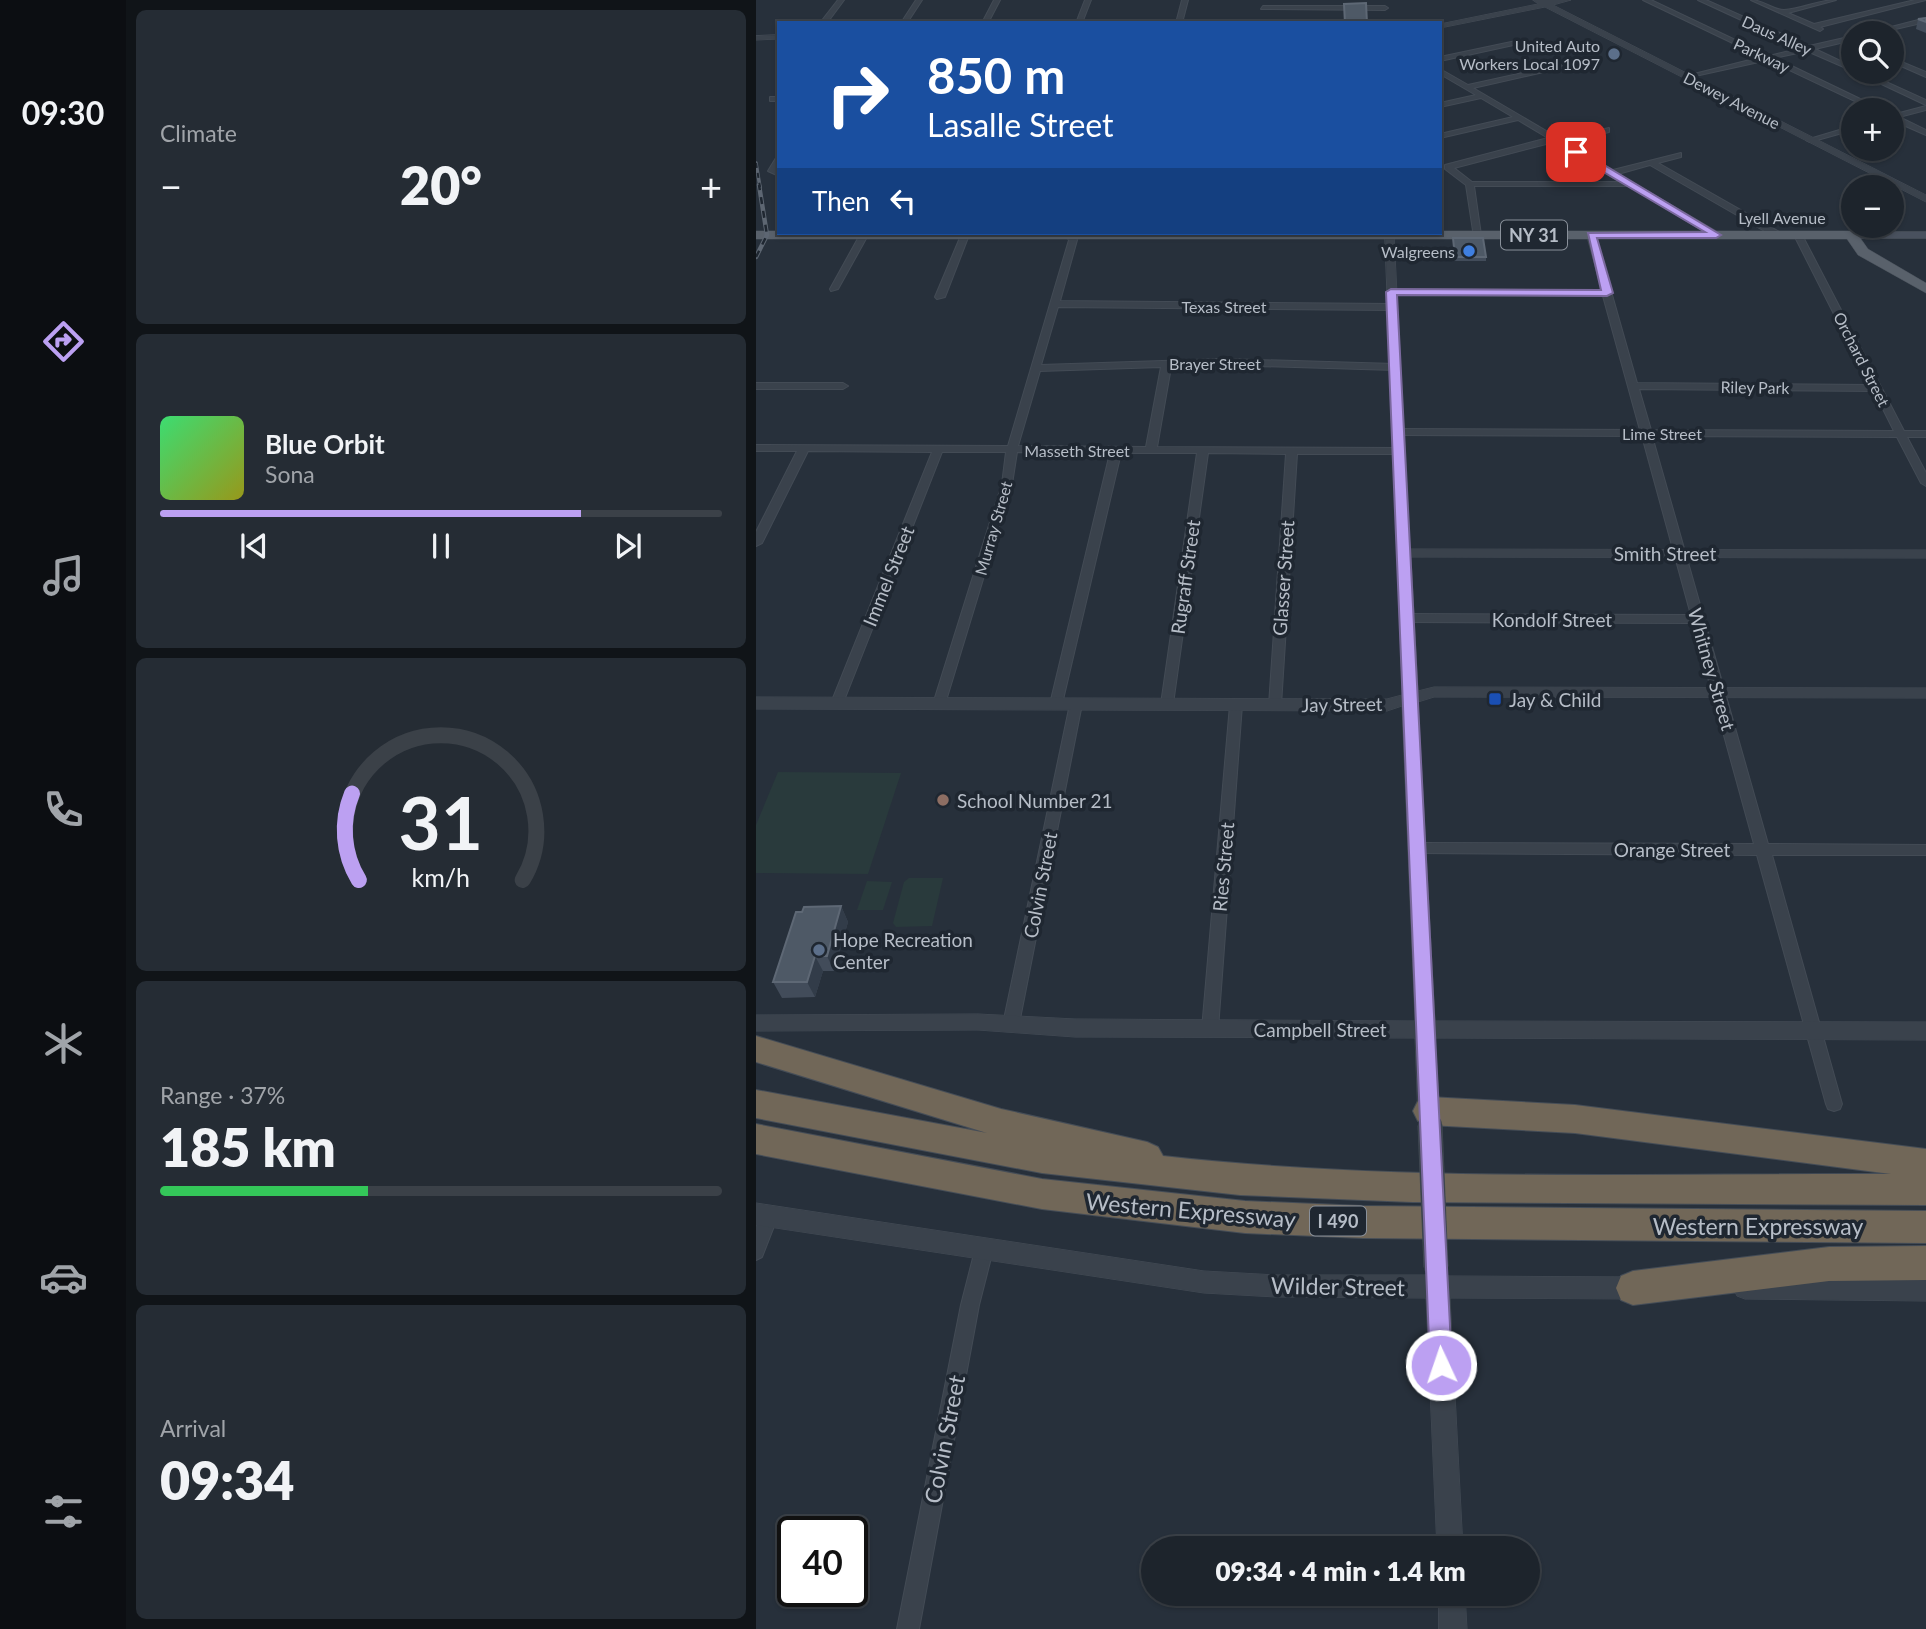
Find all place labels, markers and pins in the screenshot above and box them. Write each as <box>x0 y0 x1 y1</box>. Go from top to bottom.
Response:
place label: United Auto Workers Local 1097 <box>1459 36 1600 73</box>
marker: United Auto Workers Local 1097 <box>1606 46 1622 62</box>
pin <box>1546 122 1606 182</box>
place label: Walgreens <box>1381 242 1455 261</box>
marker: Walgreens <box>1461 243 1477 259</box>
place label: Jay & Child <box>1509 688 1601 711</box>
marker: Jay & Child <box>1487 691 1503 707</box>
place label: School Number 21 <box>957 789 1112 812</box>
marker: School Number 21 <box>935 792 951 808</box>
place label: Hope Recreation Center <box>833 928 973 973</box>
marker: Hope Recreation Center <box>811 942 827 958</box>

